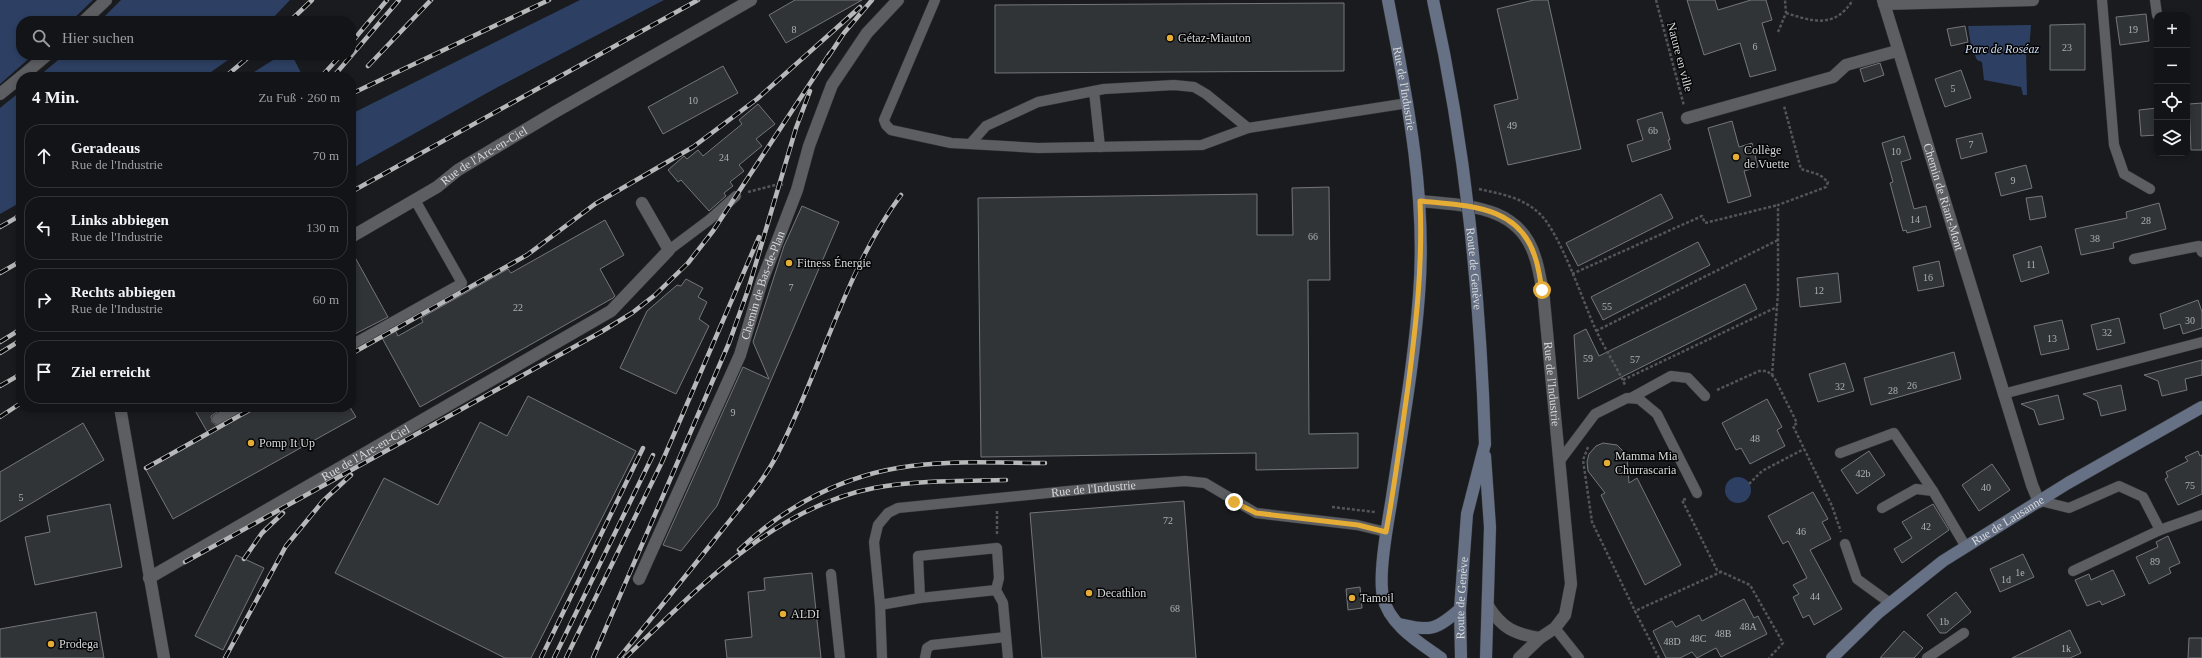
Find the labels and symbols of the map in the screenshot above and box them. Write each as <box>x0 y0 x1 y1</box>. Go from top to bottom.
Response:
street label: Nature en ville <box>1664 21 1696 93</box>
house number: 8 <box>792 24 797 35</box>
house number: 19 <box>2128 24 2138 35</box>
place label: Gétaz-Miauton <box>1178 31 1251 45</box>
marker: Gétaz-Miauton <box>1165 33 1175 43</box>
house number: 6 <box>1753 41 1758 52</box>
park label: Parc de Roséaz <box>1964 42 2039 56</box>
house number: 23 <box>2062 42 2072 53</box>
street label: Rue de l'Industrie <box>1390 45 1418 131</box>
house number: 5 <box>1951 83 1956 94</box>
house number: 10 <box>688 95 698 106</box>
house number: 49 <box>1507 120 1517 131</box>
street label: Rue de l'Arc-en-Ciel <box>438 123 530 188</box>
house number: 6b <box>1648 125 1658 136</box>
house number: 7 <box>1969 139 1974 150</box>
street label: Chemin de Riant-Mont <box>1920 142 1967 253</box>
place label: Collège de Vuette <box>1744 143 1789 171</box>
house number: 10 <box>1891 146 1901 157</box>
house number: 24 <box>719 152 729 163</box>
marker: Collège de Vuette <box>1731 152 1741 162</box>
house number: 9 <box>2011 175 2016 186</box>
house number: 14 <box>1910 214 1920 225</box>
house number: 28 <box>2141 215 2151 226</box>
street label: Route de Genève <box>1463 227 1485 310</box>
street label: Chemin de Bas-de-Plan <box>738 229 788 341</box>
house number: 66 <box>1308 231 1318 242</box>
house number: 38 <box>2090 233 2100 244</box>
place label: Fitness Énergie <box>797 256 871 270</box>
marker: Fitness Énergie <box>784 258 794 268</box>
house number: 11 <box>2026 259 2036 270</box>
house number: 16 <box>1923 272 1933 283</box>
route start <box>1533 281 1551 299</box>
house number: 7 <box>789 282 794 293</box>
house number: 12 <box>1814 285 1824 296</box>
house number: 55 <box>1602 301 1612 312</box>
house number: 22 <box>513 302 523 313</box>
house number: 30 <box>2185 315 2195 326</box>
house number: 32 <box>2102 327 2112 338</box>
house number: 13 <box>2047 333 2057 344</box>
street label: Rue de l'Industrie <box>1541 341 1563 427</box>
house number: 59 <box>1583 353 1593 364</box>
house number: 57 <box>1630 354 1640 365</box>
house number: 26 <box>1907 380 1917 391</box>
house number: 32 <box>1835 381 1845 392</box>
house number: 28 <box>1888 385 1898 396</box>
house number: 9 <box>731 407 736 418</box>
street label: Rue de l'Arc-en-Ciel <box>319 422 413 484</box>
house number: 48 <box>1750 433 1760 444</box>
place label: Pomp It Up <box>259 436 315 450</box>
marker: Pomp It Up <box>246 438 256 448</box>
place label: Mamma Mia Churrascaria <box>1615 449 1678 477</box>
marker: Mamma Mia Churrascaria <box>1602 458 1612 468</box>
house number: 42b <box>1856 468 1871 479</box>
street label: Rue de l'Industrie <box>1051 478 1136 500</box>
house number: 75 <box>2185 480 2195 491</box>
house number: 40 <box>1981 482 1991 493</box>
house number: 5 <box>19 492 24 503</box>
route end <box>1225 493 1243 511</box>
street label: Rue de Lausanne <box>1969 493 2047 548</box>
house number: 72 <box>1163 515 1173 526</box>
house number: 42 <box>1921 521 1931 532</box>
house number: 46 <box>1796 526 1806 537</box>
street label: Route de Genève <box>1453 556 1471 639</box>
house number: 89 <box>2150 556 2160 567</box>
house number: 1e <box>2015 567 2025 578</box>
house number: 1d <box>2001 574 2011 585</box>
place label: Decathlon <box>1097 586 1146 600</box>
marker: Decathlon <box>1084 588 1094 598</box>
place label: Tamoil <box>1360 591 1394 605</box>
house number: 44 <box>1810 591 1820 602</box>
marker: Tamoil <box>1347 593 1357 603</box>
house number: 68 <box>1170 603 1180 614</box>
place label: ALDI <box>791 607 820 621</box>
marker: ALDI <box>778 609 788 619</box>
house number: 1b <box>1939 616 1949 627</box>
house number: 48A <box>1739 621 1757 632</box>
house number: 48B <box>1715 628 1732 639</box>
house number: 48C <box>1690 633 1707 644</box>
house number: 48D <box>1663 636 1681 647</box>
place label: Prodega <box>59 637 99 651</box>
marker: Prodega <box>46 639 56 649</box>
house number: 1k <box>2061 643 2071 654</box>

